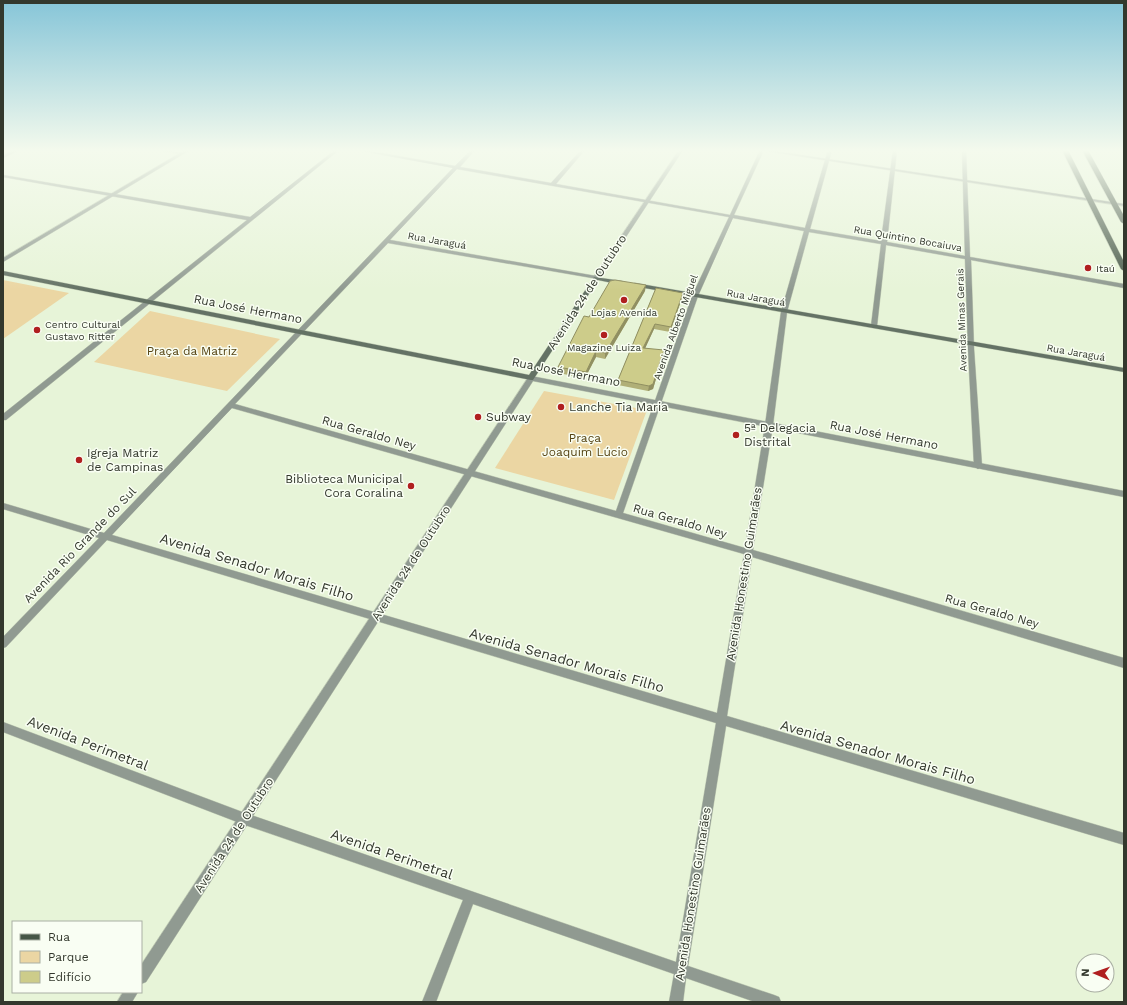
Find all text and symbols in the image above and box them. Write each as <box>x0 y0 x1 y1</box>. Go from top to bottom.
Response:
street label: Rua Quintino Bocaiuva <box>853 224 963 253</box>
street label: Rua Jaraguá <box>407 230 467 251</box>
street label: Avenida 24 de Outubro <box>545 232 629 352</box>
marker: Itaú <box>1083 263 1093 273</box>
place label: Itaú <box>1096 263 1115 274</box>
street label: Avenida Minas Gerais <box>954 268 969 372</box>
street label: Avenida Alberto Miguel <box>651 273 700 381</box>
street label: Rua Jaraguá <box>726 287 786 308</box>
street label: Rua José Hermano <box>193 292 303 326</box>
marker: Lojas Avenida <box>619 295 629 305</box>
place label: Lojas Avenida <box>591 307 658 318</box>
place label: Centro Cultural Gustavo Ritter <box>45 319 120 342</box>
marker: Centro Cultural Gustavo Ritter <box>32 325 42 335</box>
marker: Magazine Luiza <box>599 330 609 340</box>
place label: Magazine Luiza <box>567 342 641 353</box>
street label: Rua Jaraguá <box>1046 342 1106 363</box>
park label: Praça da Matriz <box>147 344 237 358</box>
street label: Rua José Hermano <box>511 355 621 389</box>
place label: Lanche Tia Maria <box>569 400 668 414</box>
marker: Lanche Tia Maria <box>556 402 566 412</box>
place label: Subway <box>486 410 532 424</box>
marker: Subway <box>473 412 483 422</box>
street label: Rua Geraldo Ney <box>320 413 418 453</box>
street label: Rua José Hermano <box>829 418 939 452</box>
place label: 5ª Delegacia Distrital <box>744 421 816 449</box>
marker: 5ª Delegacia Distrital <box>731 430 741 440</box>
park label: Praça Joaquim Lúcio <box>542 431 628 459</box>
place label: Igreja Matriz de Campinas <box>87 446 163 474</box>
marker: Igreja Matriz de Campinas <box>74 455 84 465</box>
place label: Biblioteca Municipal Cora Coralina <box>285 472 403 500</box>
marker: Biblioteca Municipal Cora Coralina <box>406 481 416 491</box>
street label: Avenida Rio Grande do Sul <box>21 484 139 606</box>
street label: Avenida Honestino Guimarães <box>723 486 765 662</box>
street label: Rua Geraldo Ney <box>631 501 729 541</box>
street label: Avenida 24 de Outubro <box>369 503 453 623</box>
street label: Avenida Senador Morais Filho <box>158 530 356 604</box>
street label: Rua Geraldo Ney <box>943 591 1041 631</box>
street label: Avenida Senador Morais Filho <box>468 624 666 696</box>
street label: Avenida Perimetral <box>25 713 151 774</box>
street label: Avenida Senador Morais Filho <box>779 716 977 788</box>
street label: Avenida 24 de Outubro <box>192 775 276 895</box>
street label: Avenida Honestino Guimarães <box>672 806 714 982</box>
street label: Avenida Perimetral <box>329 826 456 883</box>
legend <box>12 921 142 993</box>
text: Rua <box>48 930 70 944</box>
text: Parque <box>48 950 89 964</box>
north arrow <box>1075 953 1115 993</box>
text: N <box>1079 968 1092 977</box>
text: Edifício <box>48 970 91 984</box>

